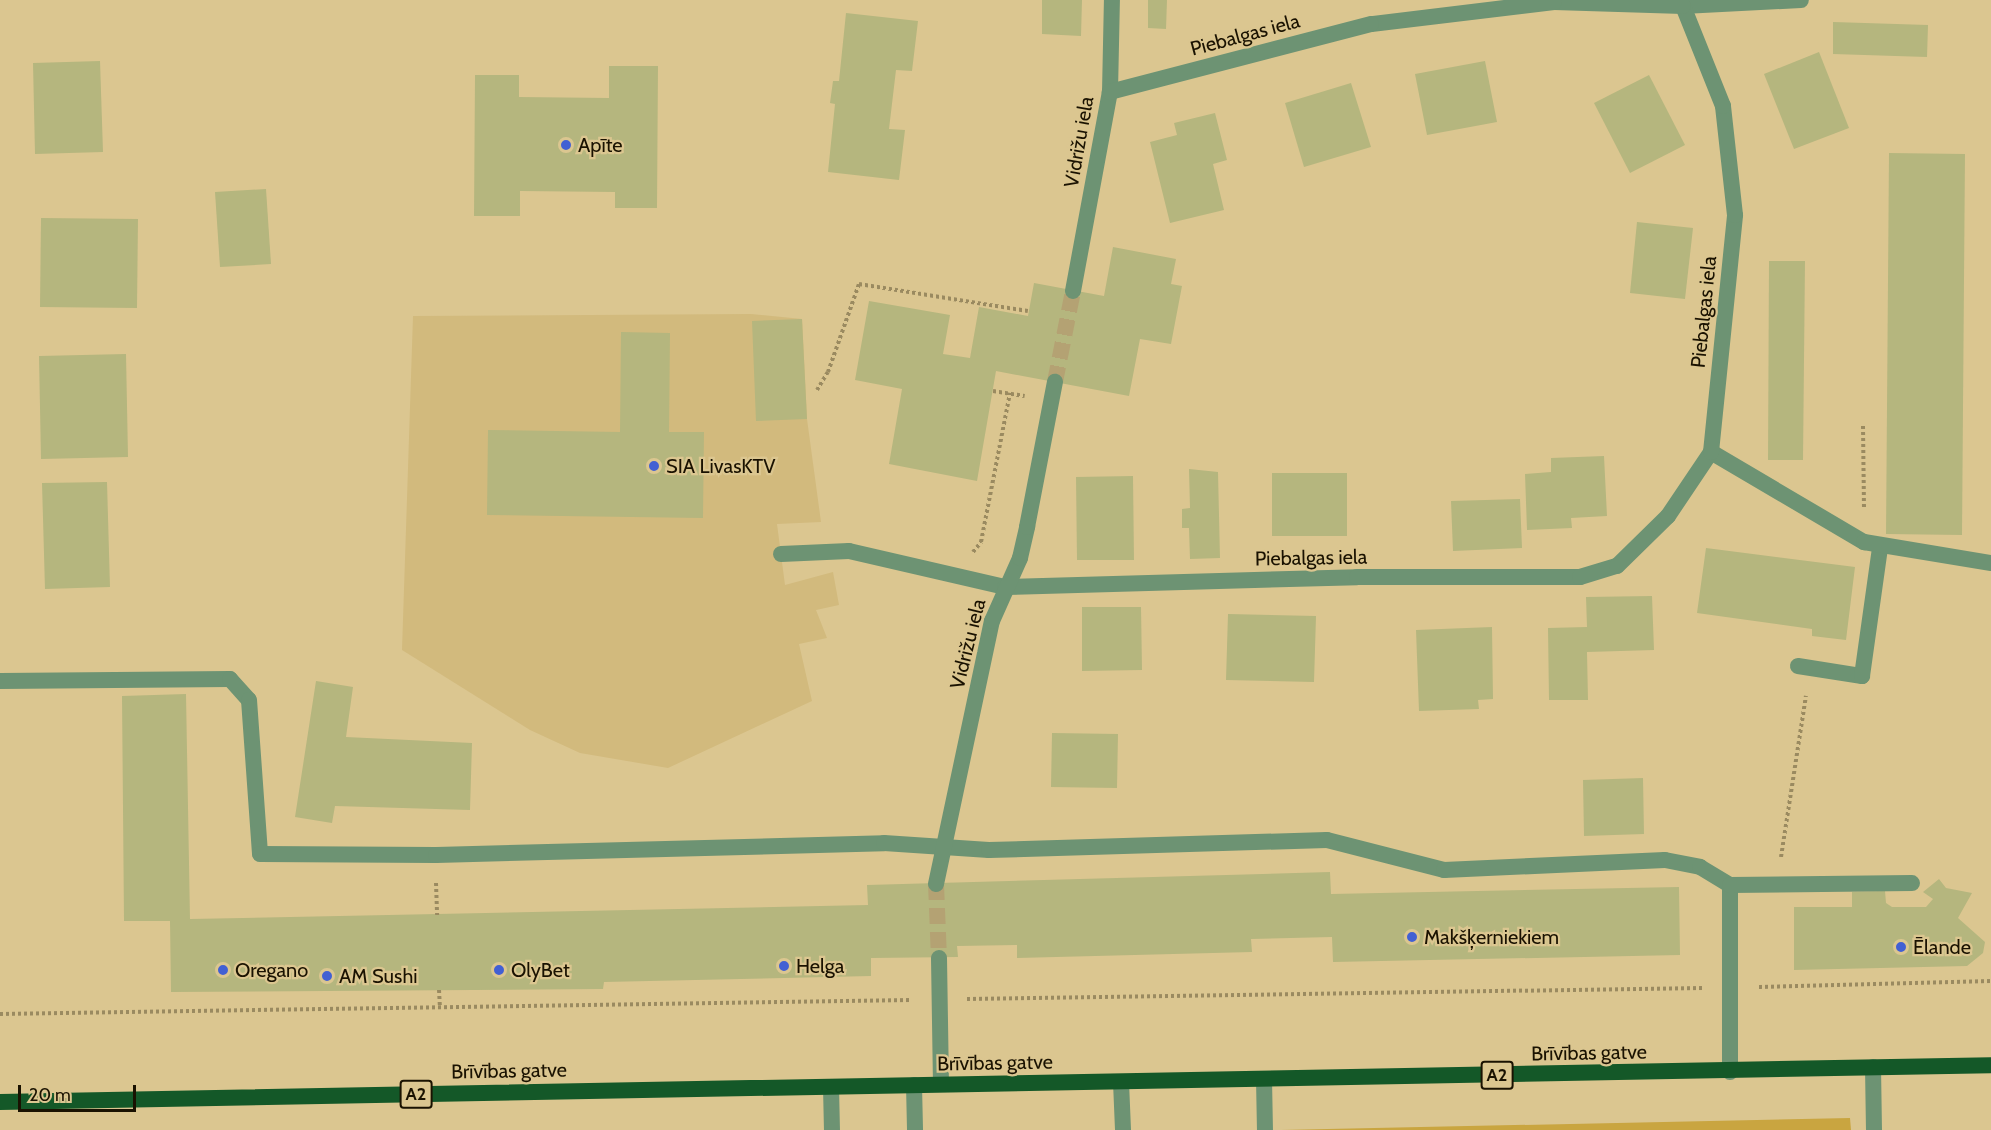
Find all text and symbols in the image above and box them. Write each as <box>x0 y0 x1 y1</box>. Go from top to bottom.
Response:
street label: Piebalgas iela <box>1188 9 1302 61</box>
street label: Vidrižu iela <box>1059 95 1099 189</box>
place label: Apīte <box>578 133 623 157</box>
marker: Apīte <box>559 138 573 152</box>
street label: Piebalgas iela <box>1686 255 1722 369</box>
place label: SIA LivasKTV <box>666 454 775 478</box>
marker: SIA LivasKTV <box>647 459 661 473</box>
street label: Piebalgas iela <box>1255 545 1367 571</box>
street label: Vidrižu iela <box>945 596 991 692</box>
place label: Makšķerniekiem <box>1424 925 1559 949</box>
marker: Makšķerniekiem <box>1405 930 1419 944</box>
place label: Ēlande <box>1913 935 1971 959</box>
marker: Ēlande <box>1894 940 1908 954</box>
place label: Helga <box>796 954 844 978</box>
place label: Oregano <box>235 958 308 982</box>
place label: OlyBet <box>511 958 570 982</box>
marker: Helga <box>777 959 791 973</box>
marker: Oregano <box>216 963 230 977</box>
marker: OlyBet <box>492 963 506 977</box>
place label: AM Sushi <box>339 964 417 988</box>
marker: AM Sushi <box>320 969 334 983</box>
street label: Brīvības gatve <box>1531 1040 1647 1066</box>
street label: Brīvības gatve <box>937 1050 1053 1076</box>
street label: Brīvības gatve <box>451 1058 567 1084</box>
road number: A2 <box>1480 1060 1514 1090</box>
scale bar <box>21 1073 140 1111</box>
road number: A2 <box>400 1079 432 1109</box>
text: 20 m <box>29 1084 71 1106</box>

